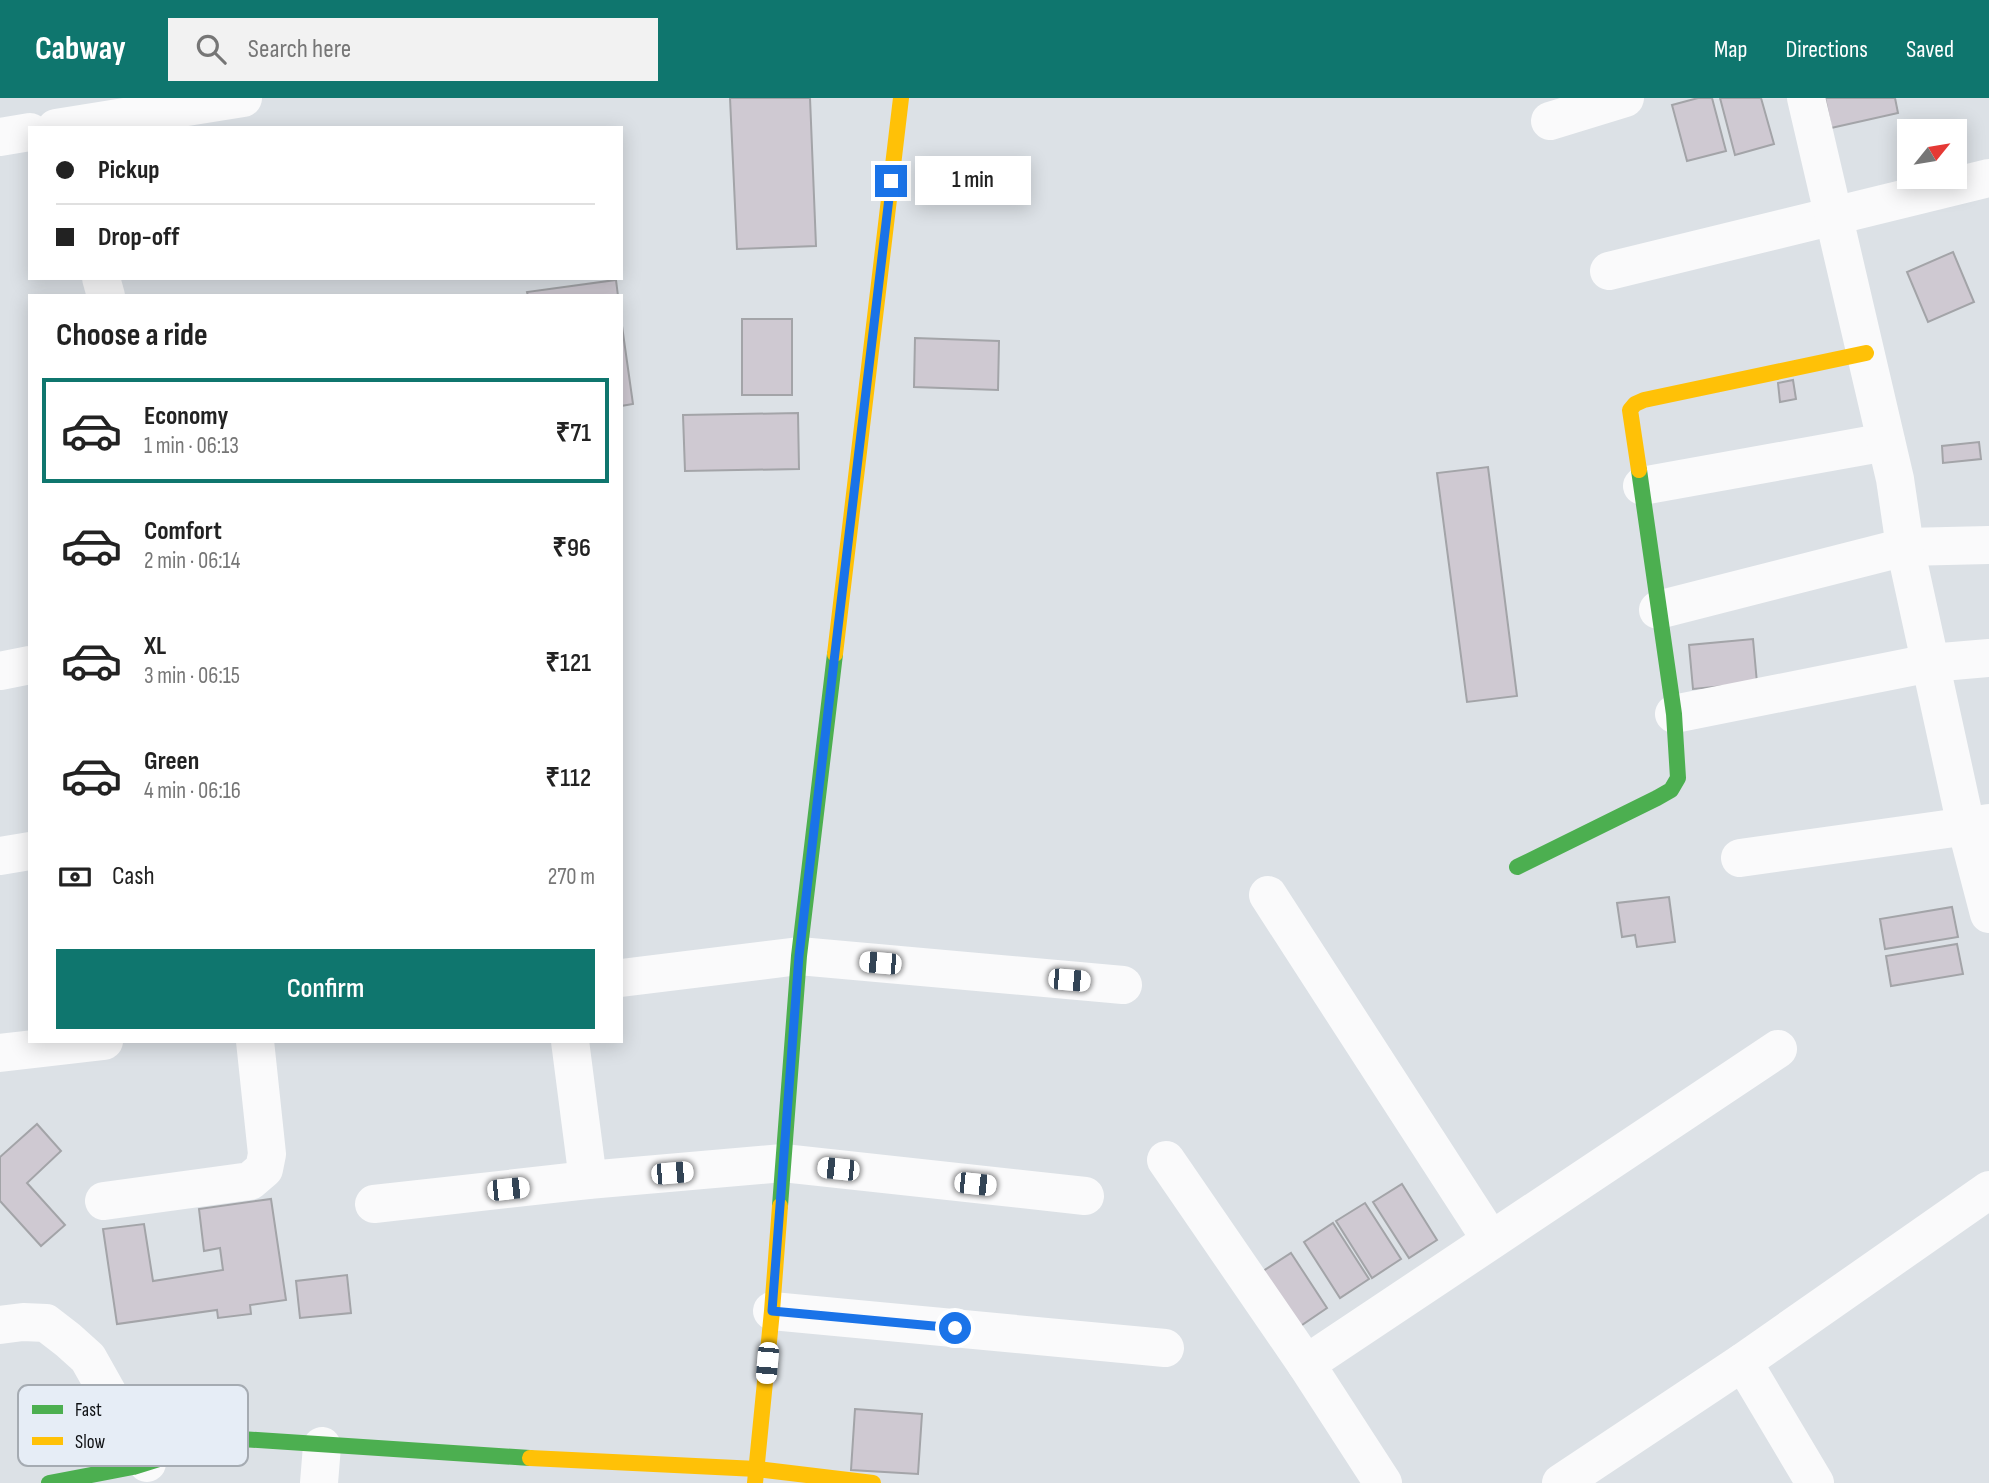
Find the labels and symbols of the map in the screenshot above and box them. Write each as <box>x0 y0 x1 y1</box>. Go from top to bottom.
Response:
north arrow <box>1897 119 1967 189</box>
callout: 1 min <box>916 156 1031 206</box>
route end <box>875 165 907 197</box>
car <box>859 951 902 975</box>
car <box>1048 968 1091 992</box>
car <box>817 1156 860 1182</box>
car <box>651 1161 694 1185</box>
car <box>954 1171 997 1197</box>
car <box>487 1176 530 1202</box>
route start <box>939 1312 971 1344</box>
car <box>755 1341 780 1385</box>
legend <box>18 1385 248 1466</box>
text: Fast <box>75 1399 102 1422</box>
text: Slow <box>75 1431 105 1454</box>

